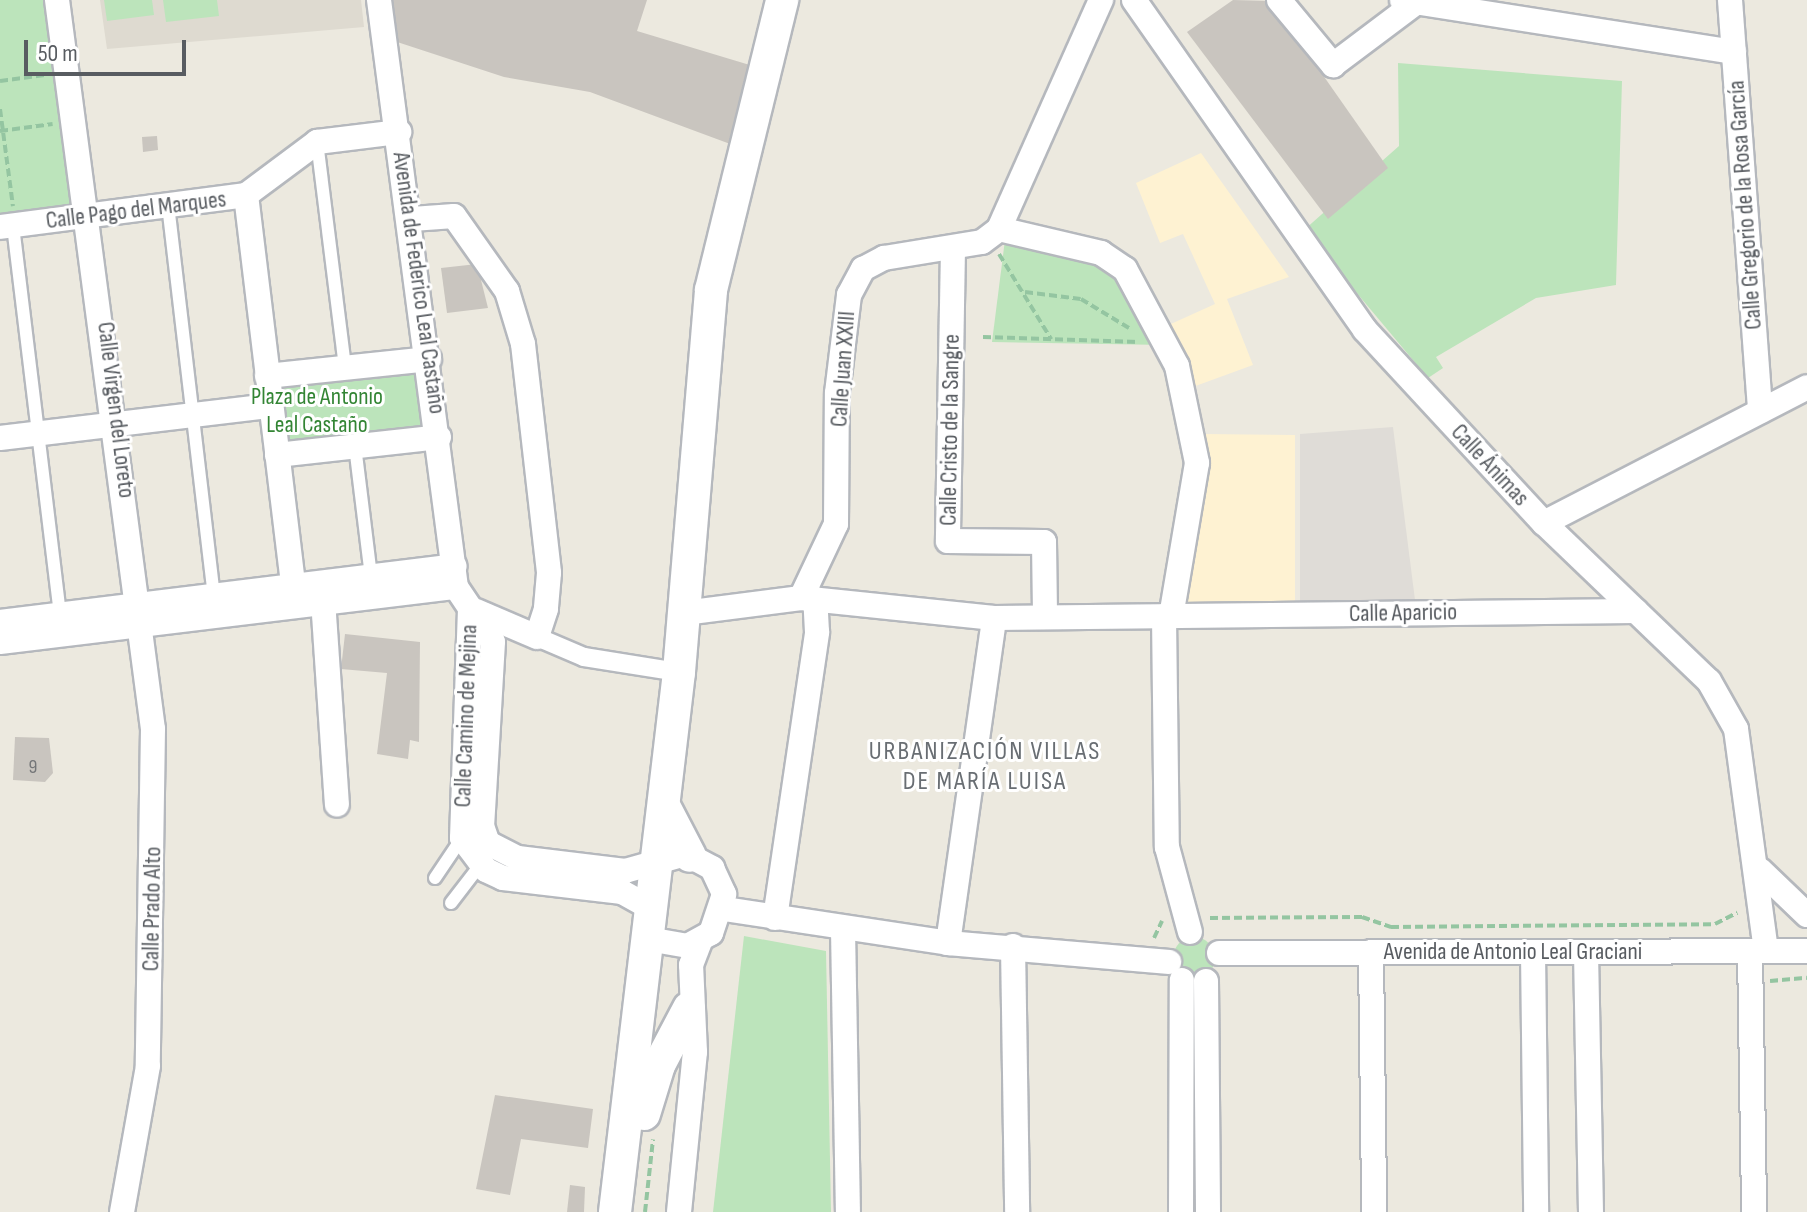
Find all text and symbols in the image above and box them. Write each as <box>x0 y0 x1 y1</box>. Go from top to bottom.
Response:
scale bar <box>28 24 190 74</box>
text: 50 m <box>38 39 78 68</box>
street label: Calle Gregorio de la Rosa García <box>1722 79 1768 331</box>
street label: Avenida de Federico Leal Castaño <box>386 150 452 416</box>
street label: Calle Pago del Marques <box>44 185 228 235</box>
street label: Calle Juan XXIII <box>825 310 861 428</box>
street label: Calle Virgen del Loreto <box>91 320 141 500</box>
street label: Calle Cristo de la Sangre <box>934 334 966 526</box>
park label: Plaza de Antonio Leal Castaño <box>251 383 383 439</box>
street label: Calle Ánimas <box>1445 418 1535 512</box>
street label: Calle Aparicio <box>1349 598 1457 628</box>
street label: Calle Camino de Mejina <box>448 624 484 808</box>
district label: URBANIZACIÓN VILLAS DE MARÍA LUISA <box>869 736 1101 798</box>
house number: 9 <box>29 755 37 779</box>
street label: Calle Prado Alto <box>137 846 167 972</box>
street label: Avenida de Antonio Leal Graciani <box>1384 938 1642 966</box>

